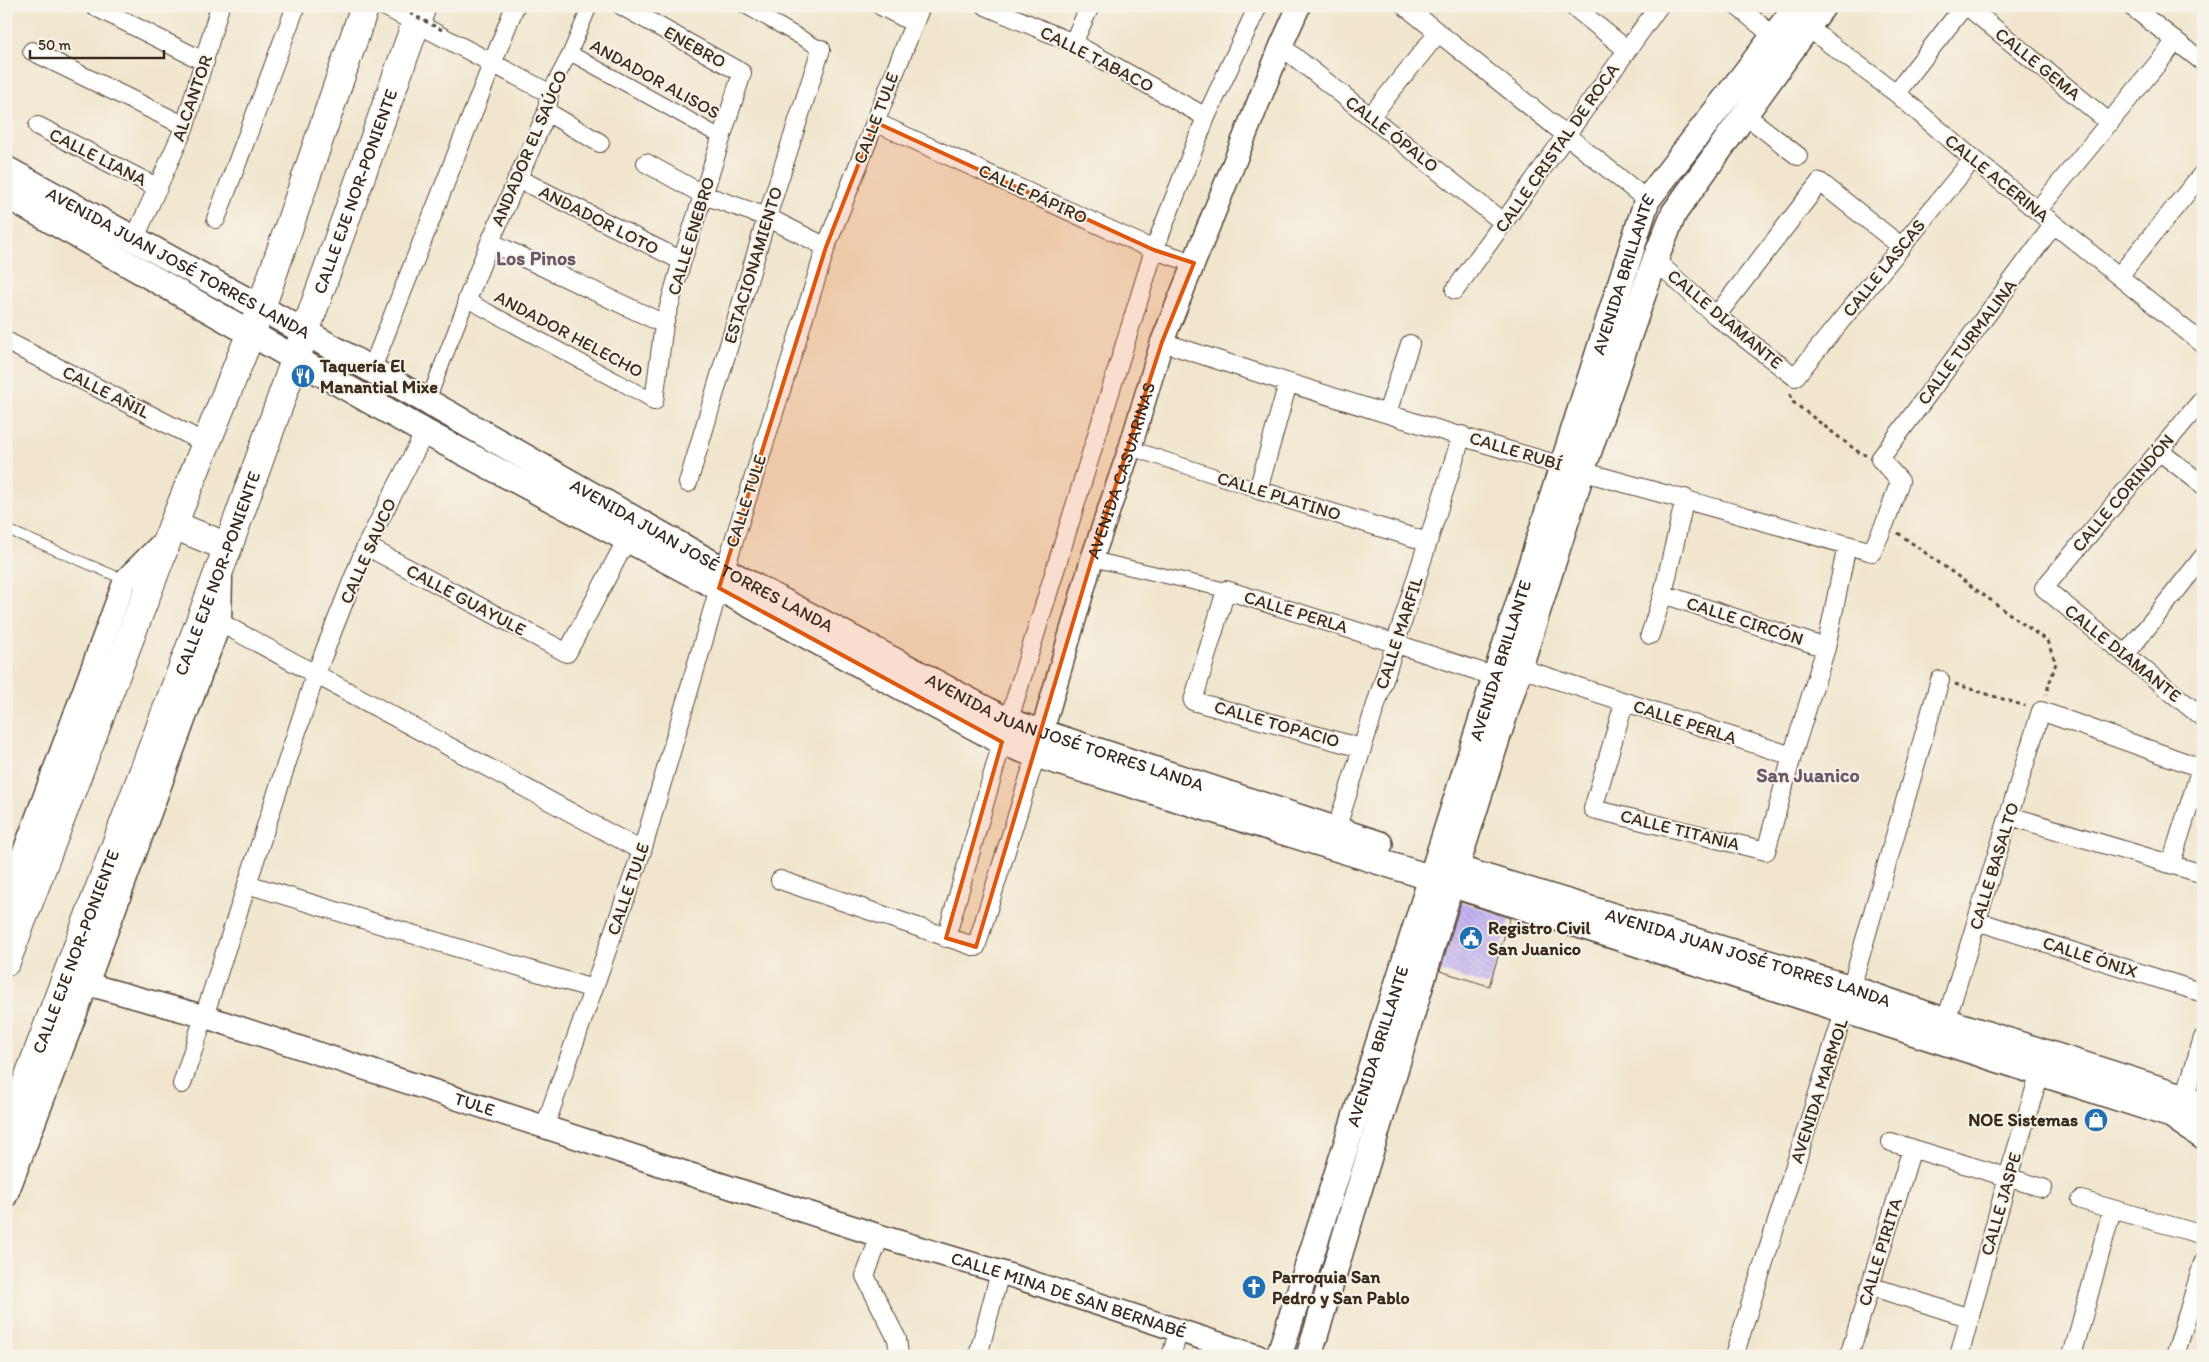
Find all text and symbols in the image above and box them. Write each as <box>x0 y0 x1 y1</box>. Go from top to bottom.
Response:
street label: ENEBRO <box>660 21 730 73</box>
street label: CALLE TABACO <box>1037 21 1157 97</box>
street label: CALLE GEMA <box>1991 23 2086 106</box>
scale bar <box>30 28 164 60</box>
street label: ANDADOR ALISOS <box>586 34 724 124</box>
text: 50 m <box>38 36 71 54</box>
street label: ALCANTOR <box>167 52 217 144</box>
street label: CALLE CRISTAL DE ROCA <box>1490 59 1624 237</box>
street label: ANDADOR EL SAÚCO <box>486 67 572 229</box>
street label: CALLE TULE <box>848 69 904 167</box>
street label: CALLE EJE NOR-PONIENTE <box>309 86 402 297</box>
street label: CALLE ÓPALO <box>1341 91 1443 177</box>
street label: CALLE LIANA <box>46 123 151 191</box>
street label: CALLE ACERINA <box>1940 129 2054 227</box>
street label: CALLE PÁPIRO <box>975 159 1091 229</box>
street label: CALLE ENEBRO <box>663 174 719 298</box>
street label: ANDADOR LOTO <box>535 180 663 260</box>
street label: AVENIDA JUAN JOSÉ TORRES LANDA <box>42 182 314 344</box>
street label: ESTACIONAMIENTO <box>719 184 787 346</box>
street label: AVENIDA BRILLANTE <box>1587 189 1659 358</box>
street label: CALLE LASCAS <box>1838 215 1930 321</box>
district label: Los Pinos <box>496 246 576 270</box>
street label: CALLE DIAMANTE <box>1663 264 1787 374</box>
street label: CALLE TURMALINA <box>1913 274 2022 409</box>
street label: ANDADOR HELECHO <box>491 286 647 382</box>
place label: Taquería El Manantial Mixe <box>319 355 438 398</box>
street label: CALLE AÑIL <box>59 361 153 423</box>
restaurant icon: Taquería El Manantial Mixe <box>290 363 316 389</box>
street label: AVENIDA CASUARINAS <box>1082 380 1160 562</box>
street label: CALLE RUBÍ <box>1467 426 1565 476</box>
street label: CALLE CORINDÓN <box>2067 430 2179 556</box>
street label: CALLE TULE <box>721 452 771 550</box>
street label: CALLE PLATINO <box>1214 467 1344 525</box>
street label: CALLE EJE NOR-PONIENTE <box>170 468 265 679</box>
street label: AVENIDA JUAN JOSÉ TORRES LANDA <box>566 474 838 637</box>
street label: CALLE SAUCO <box>335 495 401 607</box>
street label: CALLE GUAYULE <box>402 559 530 641</box>
street label: CALLE MARFIL <box>1370 574 1428 692</box>
street label: AVENIDA BRILLANTE <box>1465 577 1536 743</box>
street label: CALLE PERLA <box>1241 586 1351 638</box>
street label: CALLE CIRCÓN <box>1684 592 1806 650</box>
street label: CALLE DIAMANTE <box>2060 599 2186 707</box>
street label: AVENIDA JUAN JOSÉ TORRES LANDA <box>922 668 1207 796</box>
street label: CALLE PERLA <box>1631 695 1740 749</box>
street label: CALLE TOPACIO <box>1212 696 1342 752</box>
district label: San Juanico <box>1756 763 1860 787</box>
street label: CALLE BASALTO <box>1964 799 2024 933</box>
street label: CALLE TITANIA <box>1618 805 1742 856</box>
street label: CALLE TULE <box>602 840 654 938</box>
street label: CALLE EJE NOR-PONIENTE <box>27 847 124 1057</box>
street label: AVENIDA JUAN JOSÉ TORRES LANDA <box>1603 903 1894 1012</box>
place label: Registro Civil San Juanico <box>1488 917 1591 960</box>
public building icon: Registro Civil San Juanico <box>1458 925 1484 951</box>
street label: CALLE ÓNIX <box>2040 931 2140 983</box>
street label: AVENIDA BRILLANTE <box>1342 963 1413 1129</box>
street label: AVENIDA MARMOL <box>1785 1016 1853 1166</box>
street label: TULE <box>451 1087 497 1121</box>
shop icon: NOE Sistemas <box>2083 1107 2109 1133</box>
place label: NOE Sistemas <box>1968 1109 2078 1131</box>
street label: CALLE JASPE <box>1976 1150 2026 1258</box>
street label: CALLE PIRITA <box>1853 1195 1907 1309</box>
street label: CALLE MINA DE SAN BERNABÉ <box>948 1247 1189 1343</box>
place label: Parroquia San Pedro y San Pablo <box>1272 1266 1410 1309</box>
church icon: Parroquia San Pedro y San Pablo <box>1241 1274 1267 1300</box>

